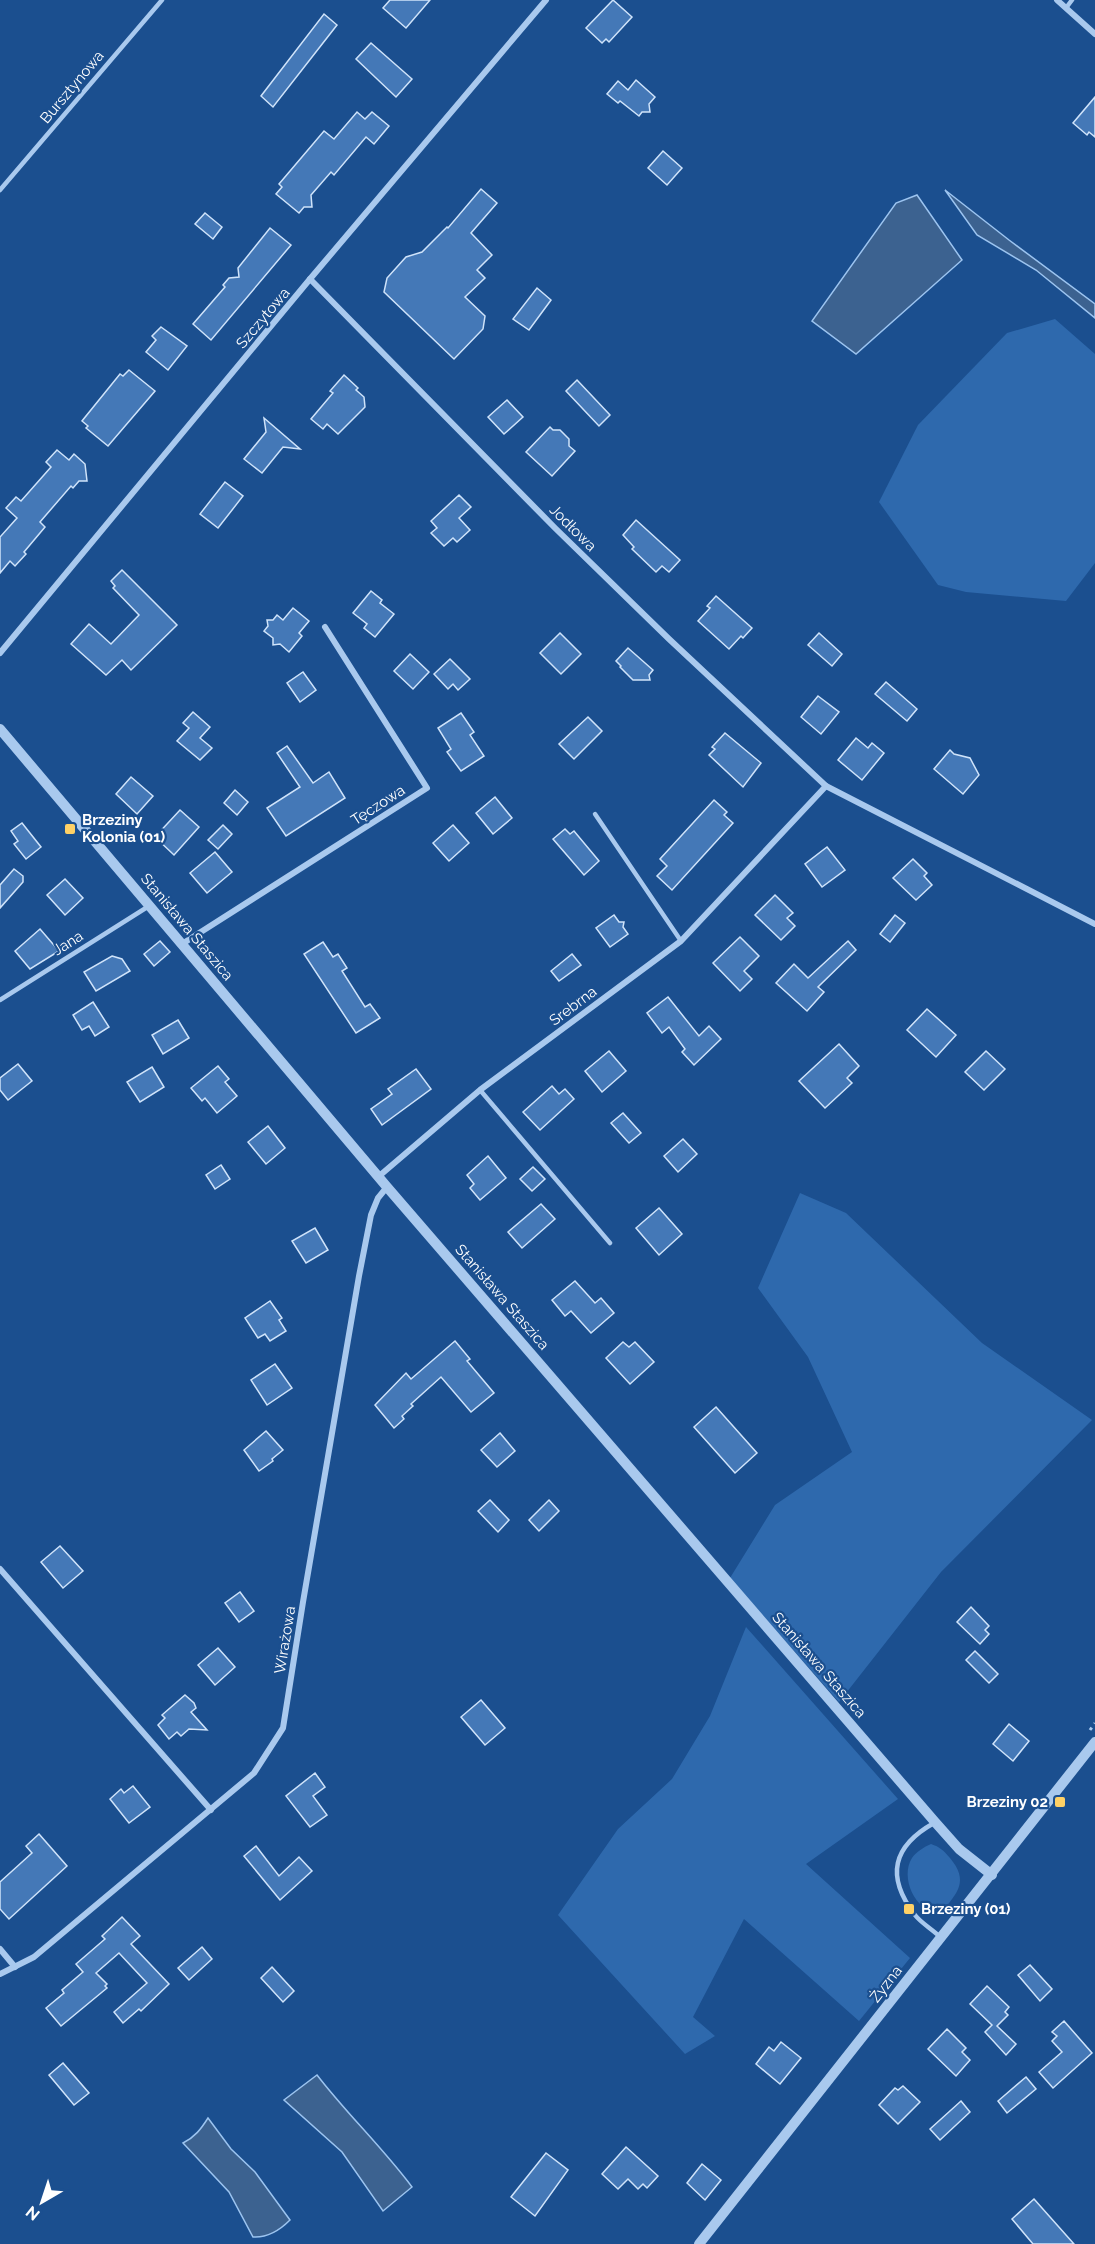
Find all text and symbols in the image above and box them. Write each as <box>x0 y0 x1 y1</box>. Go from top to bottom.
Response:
street label: Bursztynowa <box>36 47 108 127</box>
street label: Szczytowa <box>232 284 294 352</box>
street label: Jodłowa <box>546 501 600 555</box>
street label: Tęczowa <box>348 781 408 829</box>
place label: Brzeziny Kolonia (01) <box>82 811 166 846</box>
marker: Brzeziny Kolonia (01) <box>63 822 77 836</box>
street label: Stanisława Staszica <box>137 870 237 984</box>
street label: Jana <box>50 927 86 959</box>
street label: Srebrna <box>546 982 600 1030</box>
street label: Stanisława Staszica <box>451 1240 553 1354</box>
street label: Wirażowa <box>271 1605 299 1675</box>
street label: Stanisława Staszica <box>768 1608 870 1722</box>
place label: Brzeziny 02 <box>967 1793 1048 1811</box>
marker: Brzeziny 02 <box>1053 1795 1067 1809</box>
place label: Brzeziny (01) <box>921 1900 1011 1918</box>
marker: Brzeziny (01) <box>902 1902 916 1916</box>
street label: Żyzna <box>865 1961 906 2006</box>
north arrow <box>12 2172 72 2232</box>
text: N <box>22 2202 44 2224</box>

